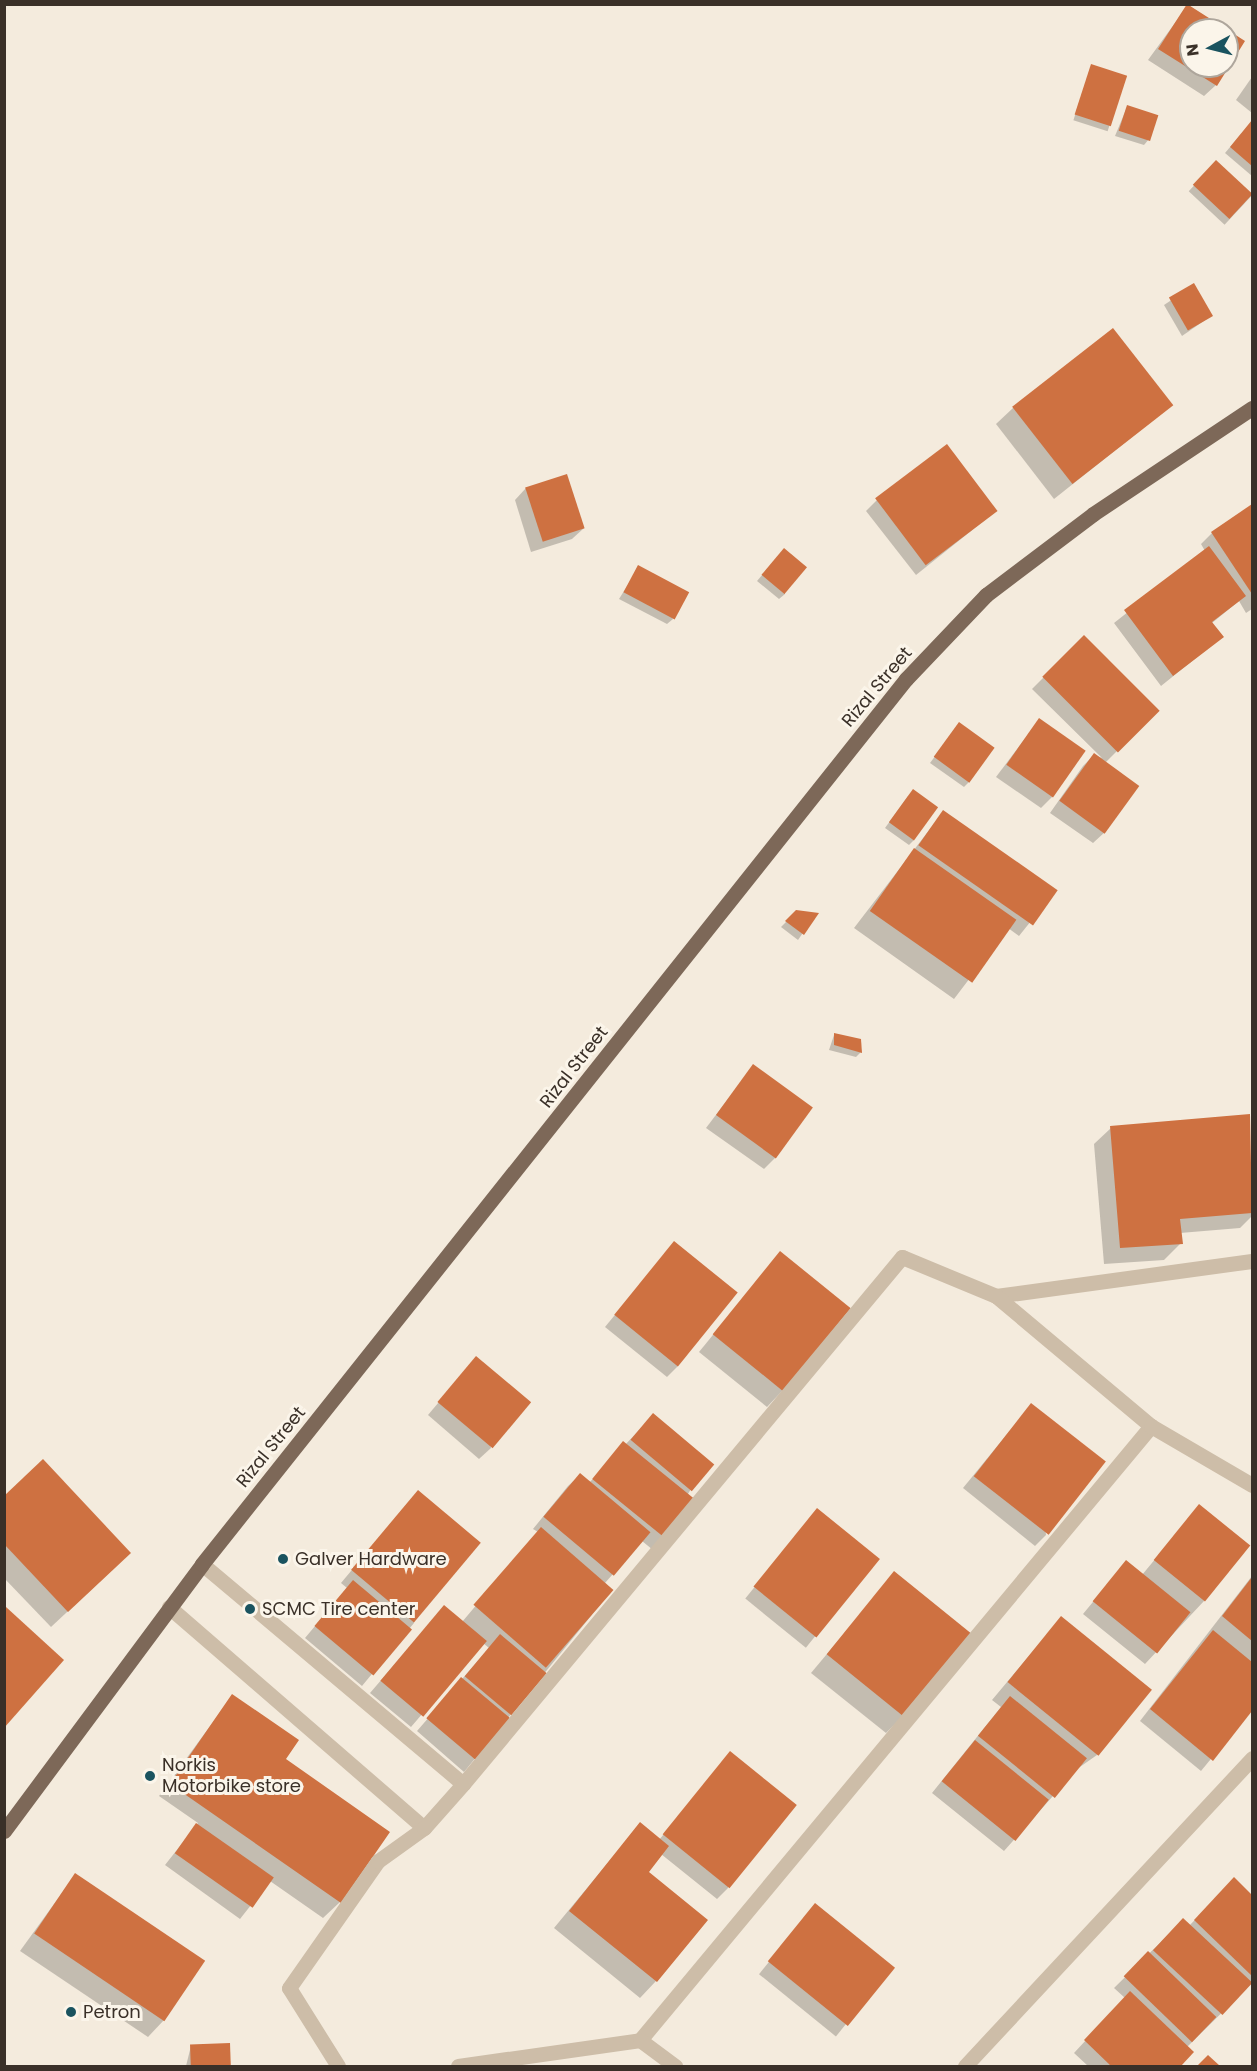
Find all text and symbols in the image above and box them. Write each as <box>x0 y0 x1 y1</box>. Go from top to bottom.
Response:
north arrow <box>1179 18 1239 78</box>
text: N <box>1180 43 1205 57</box>
street label: Rizal Street <box>837 643 917 731</box>
street label: Rizal Street <box>535 1022 613 1112</box>
street label: Rizal Street <box>232 1402 310 1492</box>
place label: Galver Hardware <box>295 1548 447 1570</box>
marker: Galver Hardware <box>276 1552 290 1566</box>
place label: SCMC Tire center <box>262 1598 416 1620</box>
marker: SCMC Tire center <box>243 1602 257 1616</box>
place label: Norkis Motorbike store <box>162 1755 301 1798</box>
marker: Norkis Motorbike store <box>143 1769 157 1783</box>
place label: Petron <box>83 2001 141 2023</box>
marker: Petron <box>64 2005 78 2019</box>

